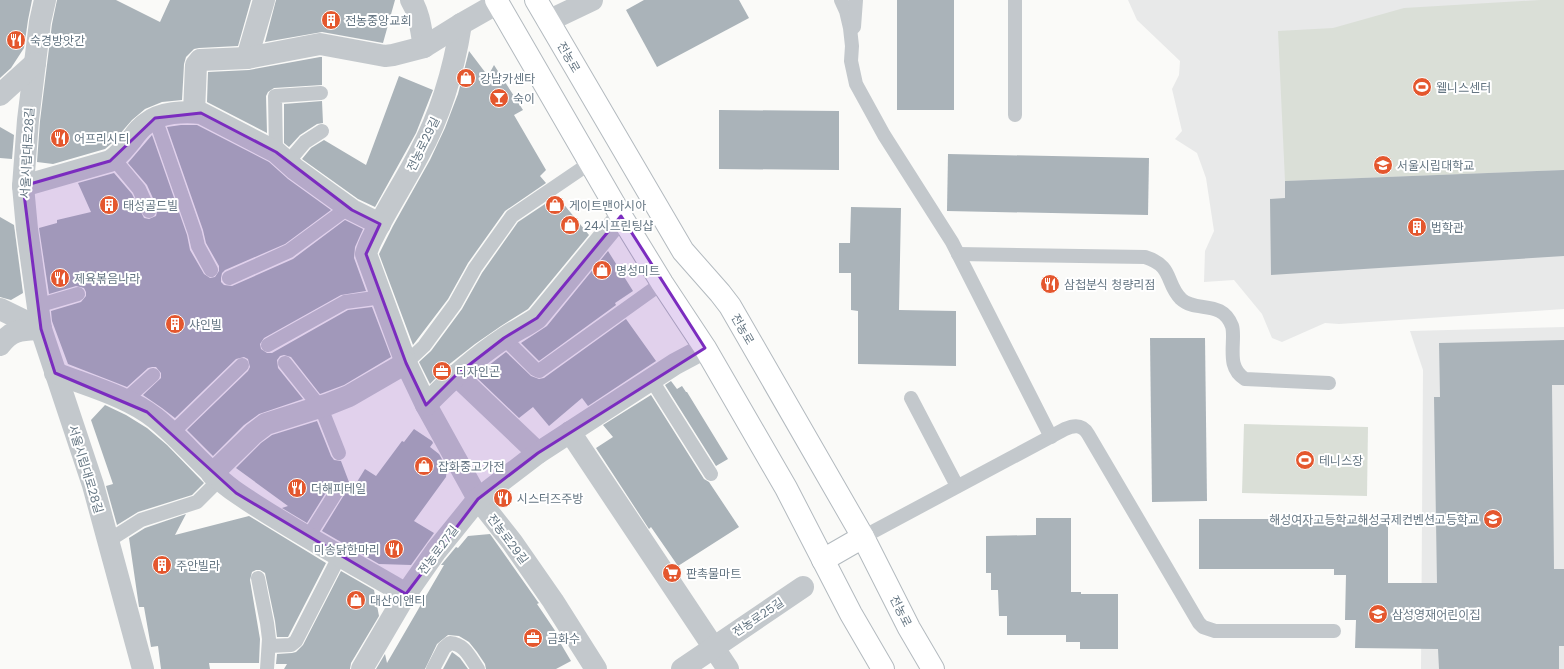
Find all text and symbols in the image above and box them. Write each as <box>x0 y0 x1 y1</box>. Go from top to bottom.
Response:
building icon: 전농중앙교회 <box>320 9 342 31</box>
place label: 전농중앙교회 <box>345 12 411 29</box>
restaurant icon: 숙경방앗간 <box>5 29 27 51</box>
place label: 숙경방앗간 <box>30 32 85 49</box>
street label: 전농로 <box>553 38 585 76</box>
shop icon: 강남카센타 <box>455 67 477 89</box>
place label: 강남카센타 <box>480 70 535 87</box>
sports icon: 웰니스센터 <box>1411 76 1433 98</box>
place label: 웰니스센터 <box>1436 79 1491 96</box>
bar icon: 숙이 <box>488 87 510 109</box>
place label: 숙이 <box>513 90 535 107</box>
street label: 서울시립대로28길 <box>16 107 38 199</box>
street label: 전농로29길 <box>403 114 443 174</box>
restaurant icon: 어프리시티 <box>49 127 71 149</box>
place label: 어프리시티 <box>74 130 129 147</box>
school or university icon: 서울시립대학교 <box>1372 154 1394 176</box>
place label: 서울시립대학교 <box>1397 157 1474 174</box>
building icon: 태성골드빌 <box>98 194 120 216</box>
shop icon: 게이트맨아시아 <box>544 194 566 216</box>
place label: 태성골드빌 <box>123 197 178 214</box>
place label: 게이트맨아시아 <box>569 197 646 214</box>
shop icon: 24시프린팅샵 <box>559 214 581 236</box>
building icon: 법학관 <box>1406 216 1428 238</box>
place label: 24시프린팅샵 <box>584 217 654 234</box>
place label: 법학관 <box>1431 219 1464 236</box>
shop icon: 명성미트 <box>591 259 613 281</box>
place label: 명성미트 <box>616 262 660 279</box>
restaurant icon: 제육볶음나라 <box>49 267 71 289</box>
place label: 제육볶음나라 <box>74 270 140 287</box>
restaurant icon: 삼첩분식 청량리점 <box>1039 273 1061 295</box>
place label: 삼첩분식 청량리점 <box>1064 276 1156 293</box>
street label: 전농로 <box>727 310 759 348</box>
building icon: 샤인빌 <box>164 313 186 335</box>
place label: 샤인빌 <box>189 316 222 333</box>
office icon: 디자인곤 <box>431 360 453 382</box>
place label: 디자인곤 <box>456 363 500 380</box>
street label: 서울시립대로28길 <box>64 423 108 515</box>
sports icon: 테니스장 <box>1294 449 1316 471</box>
place label: 테니스장 <box>1319 452 1363 469</box>
shop icon: 잡화중고가전 <box>413 455 435 477</box>
place label: 잡화중고가전 <box>438 458 504 475</box>
restaurant icon: 더해피테일 <box>286 477 308 499</box>
place label: 더해피테일 <box>311 480 366 497</box>
restaurant icon: 시스터즈주방 <box>492 487 514 509</box>
place label: 시스터즈주방 <box>517 490 583 507</box>
school or university icon: 해성여자고등학교해성국제컨벤션고등학교 <box>1482 508 1504 530</box>
street label: 전농로29길 <box>484 510 532 568</box>
place label: 해성여자고등학교해성국제컨벤션고등학교 <box>1269 511 1479 528</box>
street label: 전농로27길 <box>414 522 462 578</box>
restaurant icon: 미송닭한마리 <box>383 538 405 560</box>
place label: 미송닭한마리 <box>314 541 380 558</box>
building icon: 주안빌라 <box>151 554 173 576</box>
place label: 주안빌라 <box>176 557 220 574</box>
supermarket icon: 판촉물마트 <box>661 562 683 584</box>
place label: 판촉물마트 <box>686 565 741 582</box>
shop icon: 대산이앤티 <box>345 589 367 611</box>
place label: 대산이앤티 <box>370 592 425 609</box>
street label: 전농로 <box>886 592 916 630</box>
street label: 전농로25길 <box>729 594 787 640</box>
school or university icon: 삼성영재어린이집 <box>1367 603 1389 625</box>
place label: 삼성영재어린이집 <box>1392 606 1480 623</box>
office icon: 금화수 <box>522 627 544 649</box>
place label: 금화수 <box>547 630 580 647</box>

